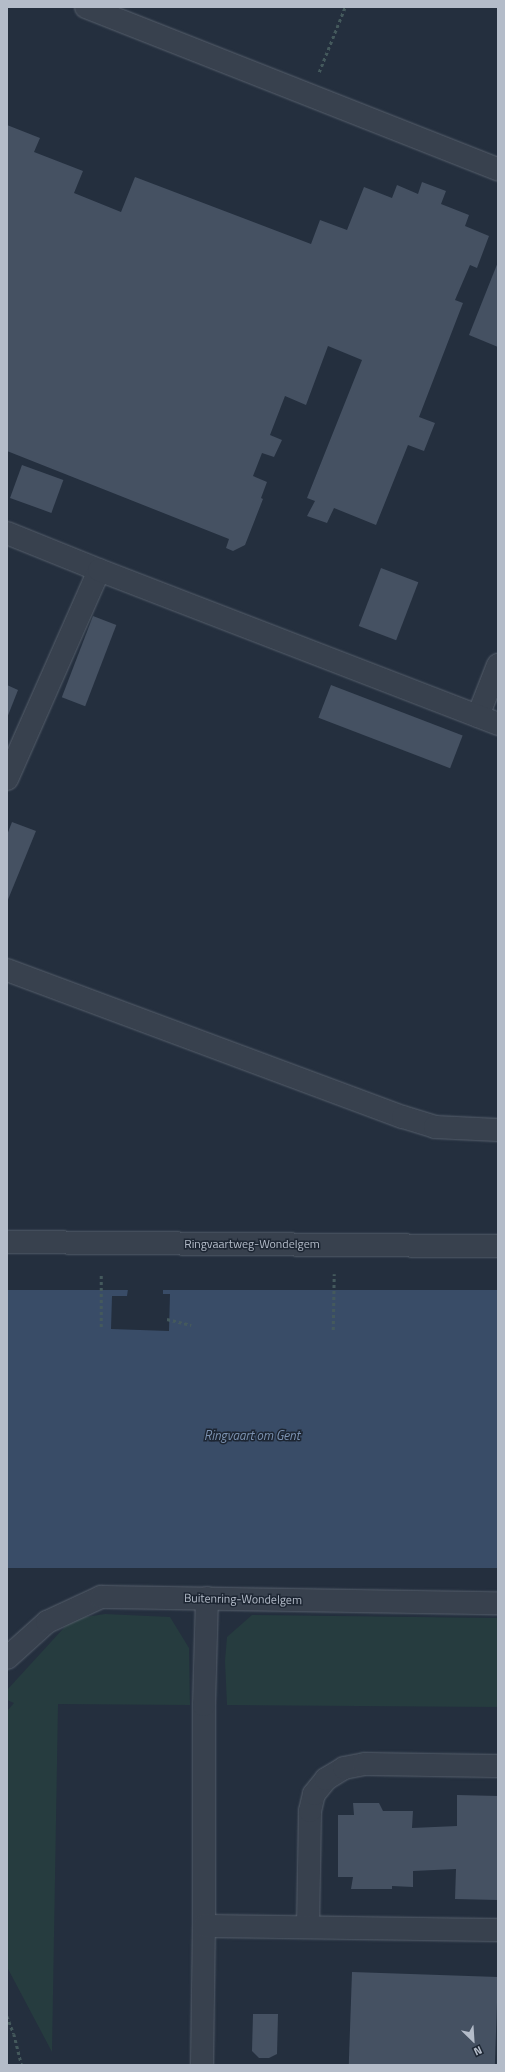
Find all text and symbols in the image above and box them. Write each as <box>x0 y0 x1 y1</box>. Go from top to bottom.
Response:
street label: Ringvaartweg-Wondelgem <box>184 1237 320 1251</box>
water label: Ringvaart om Gent <box>204 1427 300 1443</box>
street label: Buitenring-Wondelgem <box>184 1591 302 1607</box>
north arrow <box>453 2020 493 2060</box>
text: N <box>471 2042 485 2060</box>

